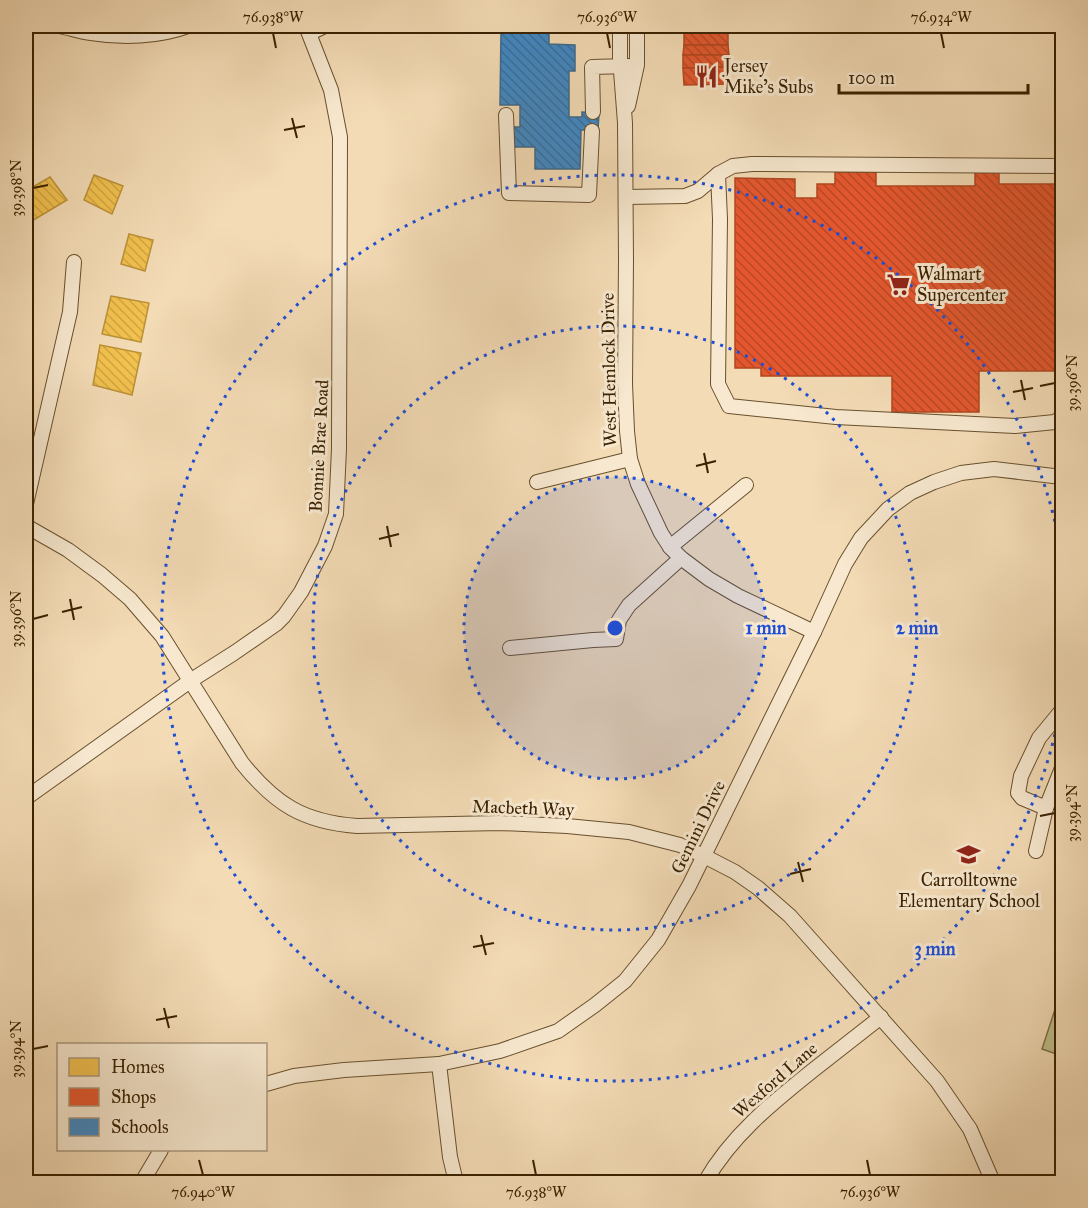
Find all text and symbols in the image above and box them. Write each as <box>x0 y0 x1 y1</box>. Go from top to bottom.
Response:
text: 76.938°W <box>243 8 304 26</box>
text: 76.936°W <box>577 8 638 26</box>
text: 76.934°W <box>911 8 972 26</box>
place label: Jersey Mike's Subs <box>722 55 813 98</box>
scale bar <box>839 57 1028 95</box>
restaurant icon: Jersey Mike's Subs <box>693 63 719 89</box>
text: 100 m <box>848 67 895 89</box>
text: 39.398°N <box>7 159 25 217</box>
place label: Walmart Supercenter <box>917 263 1006 306</box>
supermarket icon: Walmart Supercenter <box>886 271 912 297</box>
street label: West Hemlock Drive <box>597 293 621 447</box>
text: 39.396°N <box>1063 354 1081 412</box>
street label: Bonnie Brae Road <box>305 379 333 513</box>
text: 39.396°N <box>7 590 25 648</box>
text: 1 min <box>746 617 787 639</box>
text: 2 min <box>896 617 939 639</box>
centre of rings <box>605 618 625 638</box>
street label: Gemini Drive <box>666 777 730 877</box>
text: 39.394°N <box>1063 784 1081 842</box>
street label: Macbeth Way <box>472 795 575 821</box>
school or university icon: Carrolltowne Elementary School <box>956 841 982 867</box>
place label: Carrolltowne Elementary School <box>898 869 1040 912</box>
text: 3 min <box>915 938 956 961</box>
text: 39.394°N <box>7 1020 25 1078</box>
street label: Wexford Lane <box>728 1037 822 1123</box>
legend <box>57 1043 267 1151</box>
text: Homes <box>111 1056 165 1078</box>
text: Shops <box>111 1086 156 1108</box>
text: Schools <box>111 1116 169 1138</box>
text: 76.940°W <box>171 1183 236 1201</box>
text: 76.938°W <box>506 1183 567 1201</box>
text: 76.936°W <box>840 1183 901 1201</box>

